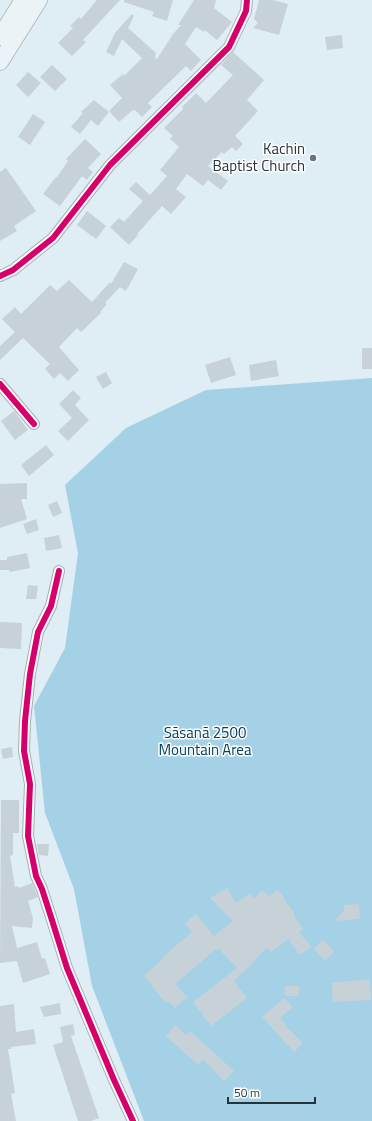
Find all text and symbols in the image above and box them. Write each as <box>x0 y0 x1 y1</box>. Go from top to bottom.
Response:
place label: Kachin Baptist Church <box>212 137 305 177</box>
marker: Kachin Baptist Church <box>308 153 318 163</box>
park label: Sāsanā 2500 Mountain Area <box>159 721 252 761</box>
scale bar <box>228 1079 315 1105</box>
text: 50 m <box>234 1083 260 1102</box>

